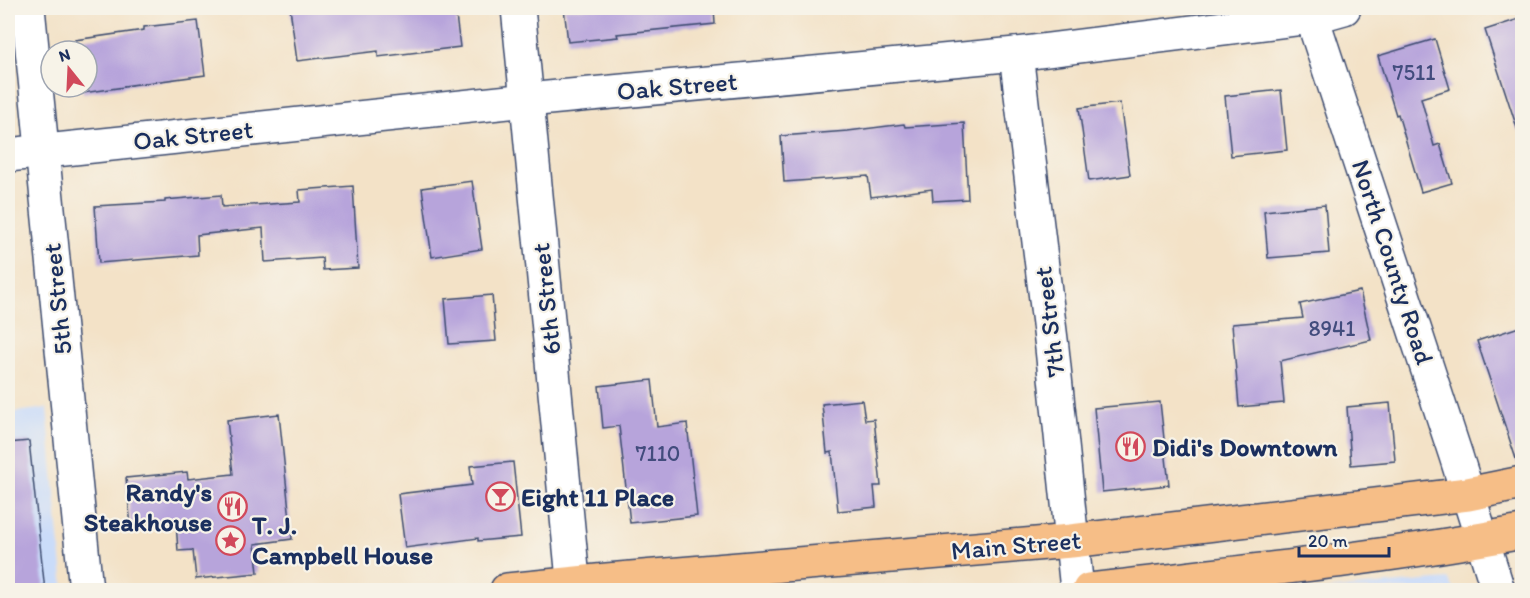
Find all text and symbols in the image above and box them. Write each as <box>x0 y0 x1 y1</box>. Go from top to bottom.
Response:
north arrow <box>39 39 99 99</box>
text: N <box>56 45 73 66</box>
house number: 7511 <box>1393 59 1435 86</box>
street label: Oak Street <box>615 65 739 107</box>
street label: Oak Street <box>131 113 255 157</box>
street label: North County Road <box>1345 156 1441 369</box>
street label: 5th Street <box>35 241 79 356</box>
street label: 6th Street <box>524 241 568 356</box>
street label: 7th Street <box>1026 265 1072 379</box>
house number: 8941 <box>1309 315 1356 342</box>
restaurant icon: Didi's Downtown <box>1115 431 1147 463</box>
place label: Didi's Downtown <box>1152 431 1338 463</box>
house number: 7110 <box>636 440 680 467</box>
place label: Randy's Steakhouse <box>84 476 212 538</box>
bar icon: Eight 11 Place <box>484 481 516 513</box>
place label: Eight 11 Place <box>521 481 674 513</box>
restaurant icon: Randy's Steakhouse <box>217 491 249 523</box>
place label: T. J. Campbell House <box>251 509 433 571</box>
scale bar <box>1299 520 1389 558</box>
street label: Main Street <box>950 523 1083 567</box>
place icon: T. J. Campbell House <box>215 524 247 556</box>
text: 20 m <box>1308 530 1348 552</box>

